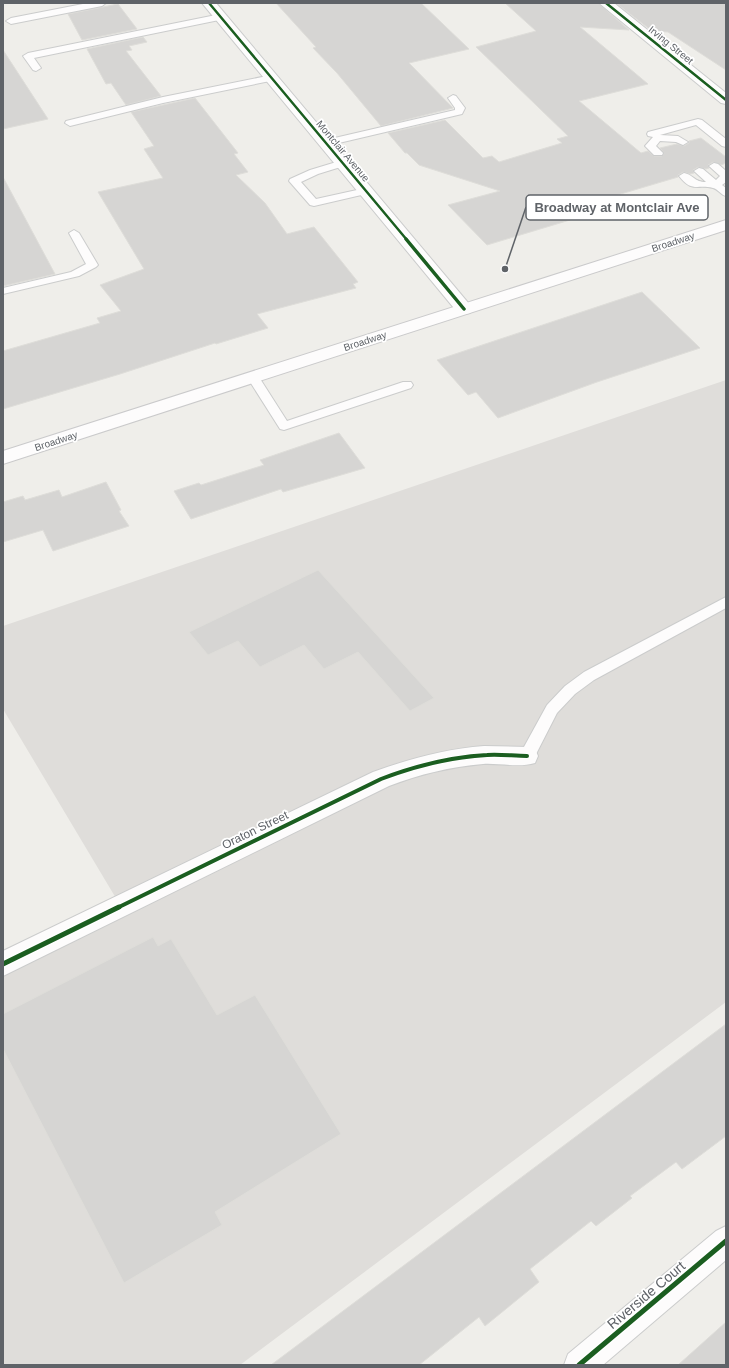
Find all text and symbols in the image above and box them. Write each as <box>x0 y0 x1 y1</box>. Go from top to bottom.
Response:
street label: Irving Street <box>647 24 696 66</box>
street label: Montclair Avenue <box>314 118 372 184</box>
callout: Broadway at Montclair Ave <box>526 195 708 220</box>
text: Broadway at Montclair Ave <box>534 200 700 215</box>
street label: Broadway <box>650 230 696 254</box>
street label: Broadway <box>342 329 388 353</box>
street label: Broadway <box>33 429 79 453</box>
street label: Oraton Street <box>220 808 291 852</box>
street label: Riverside Court <box>604 1258 688 1332</box>

